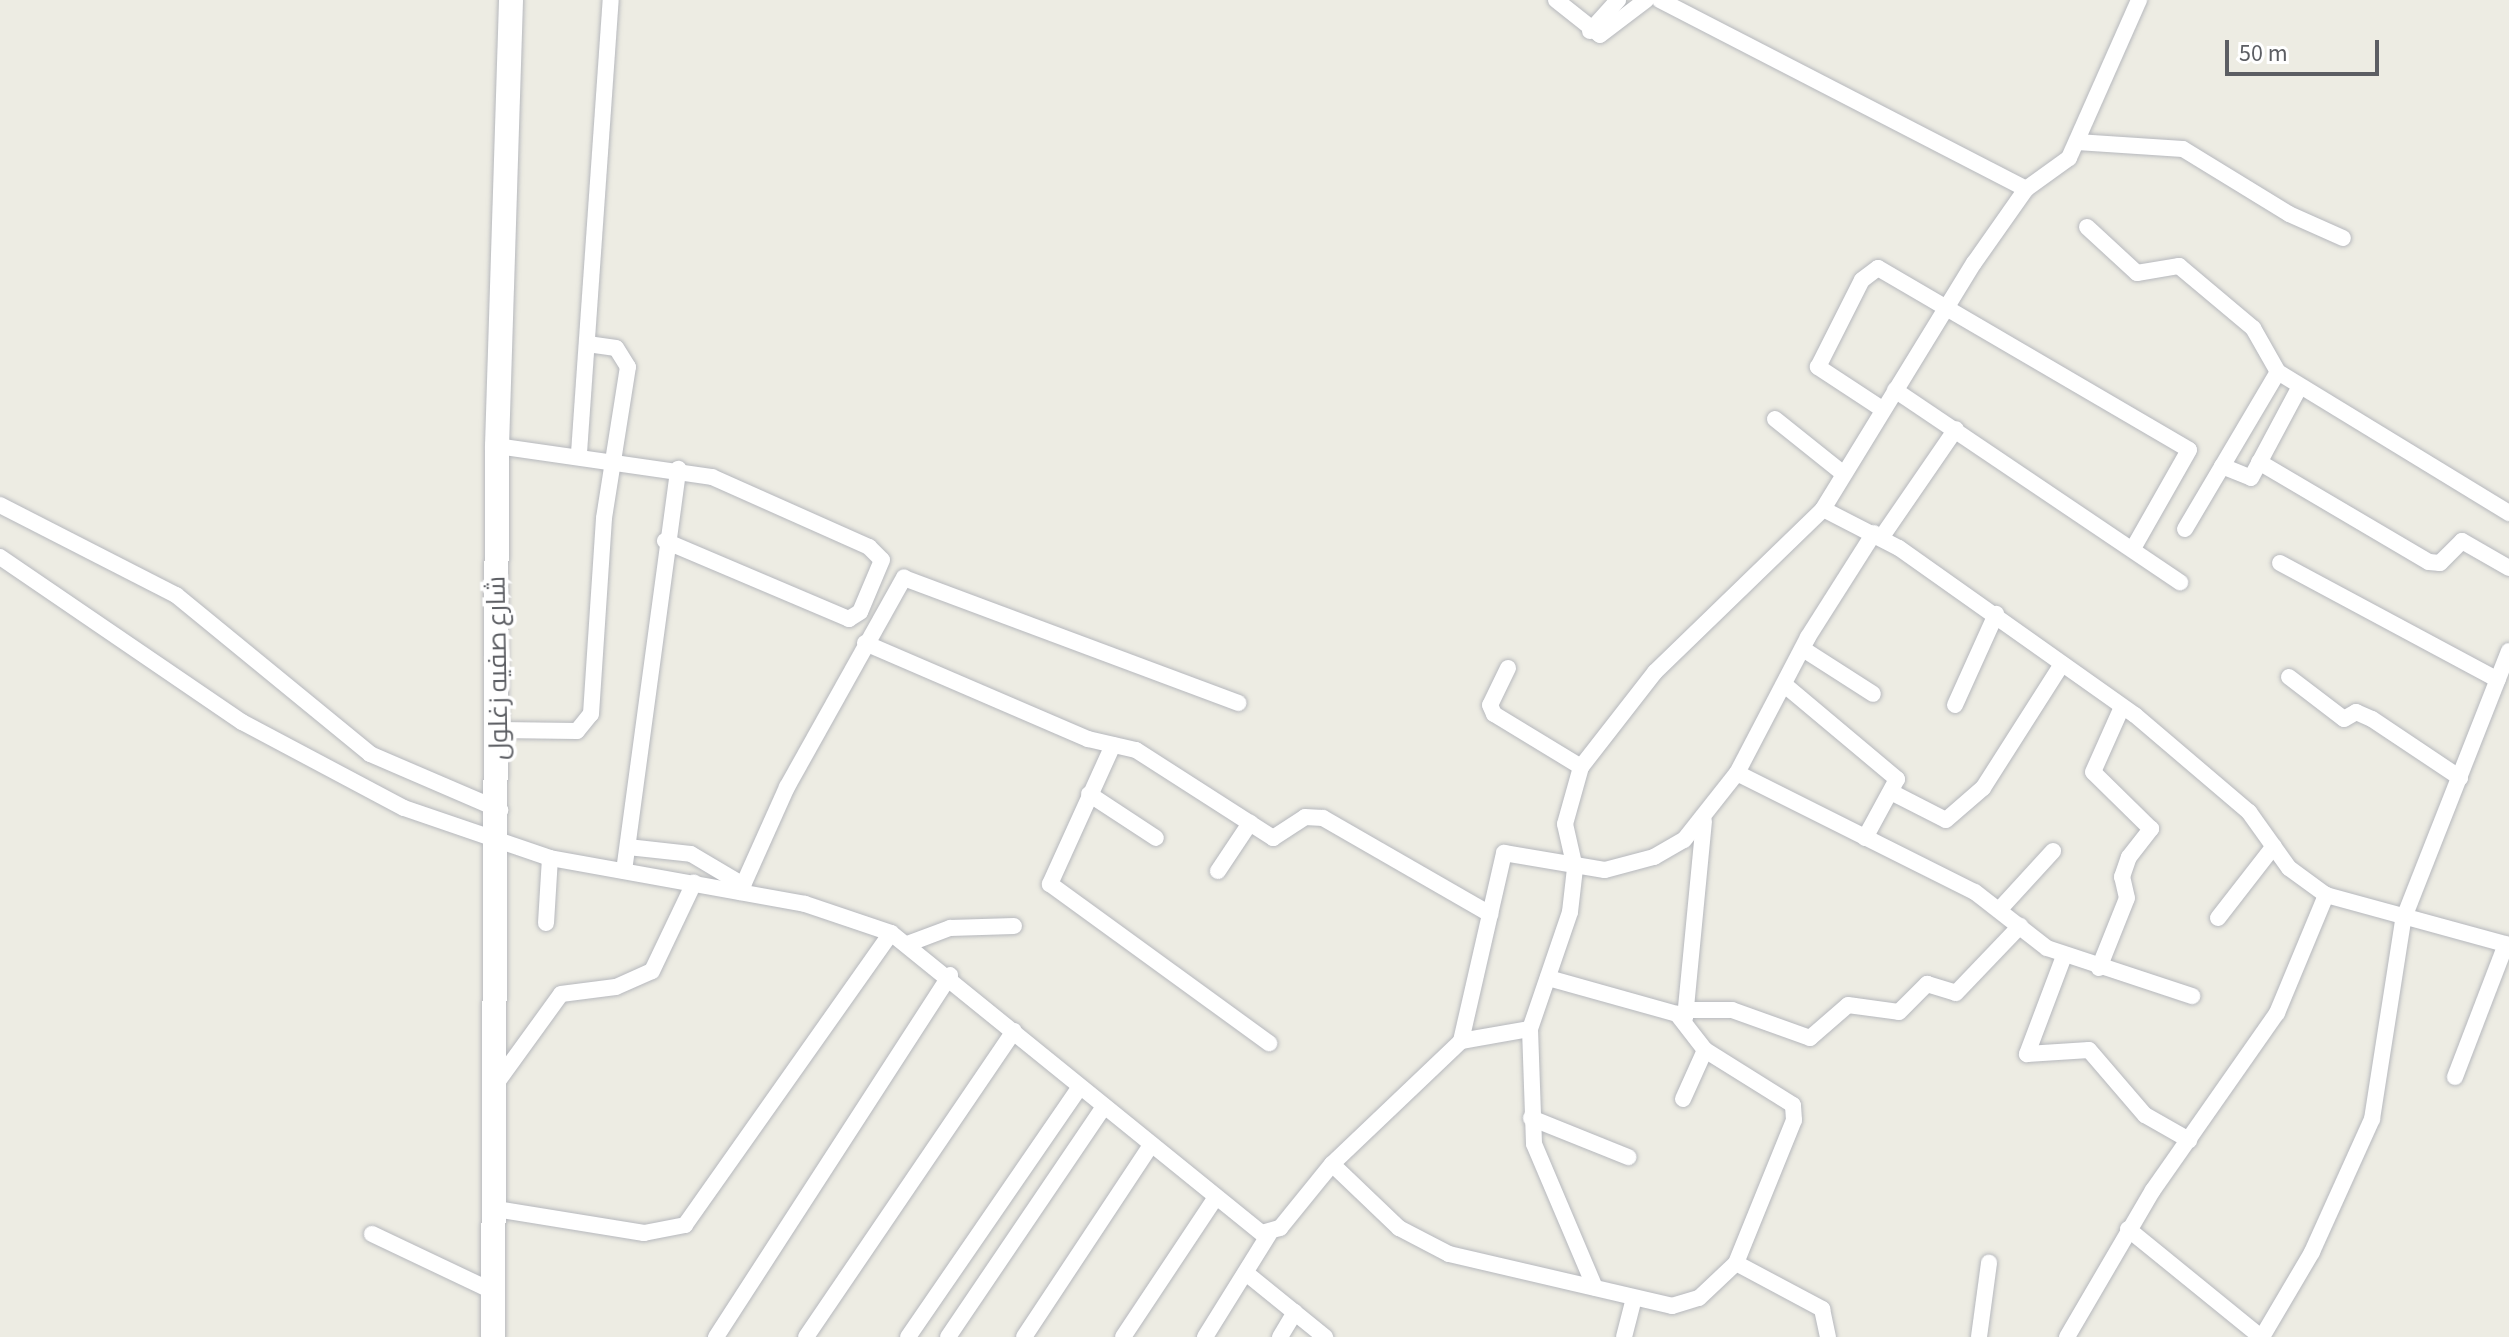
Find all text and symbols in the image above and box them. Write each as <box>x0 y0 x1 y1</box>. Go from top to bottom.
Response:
scale bar <box>2229 24 2383 74</box>
text: 50 m <box>2239 36 2288 71</box>
street label: شارع صفيه زغلول <box>481 576 515 760</box>

